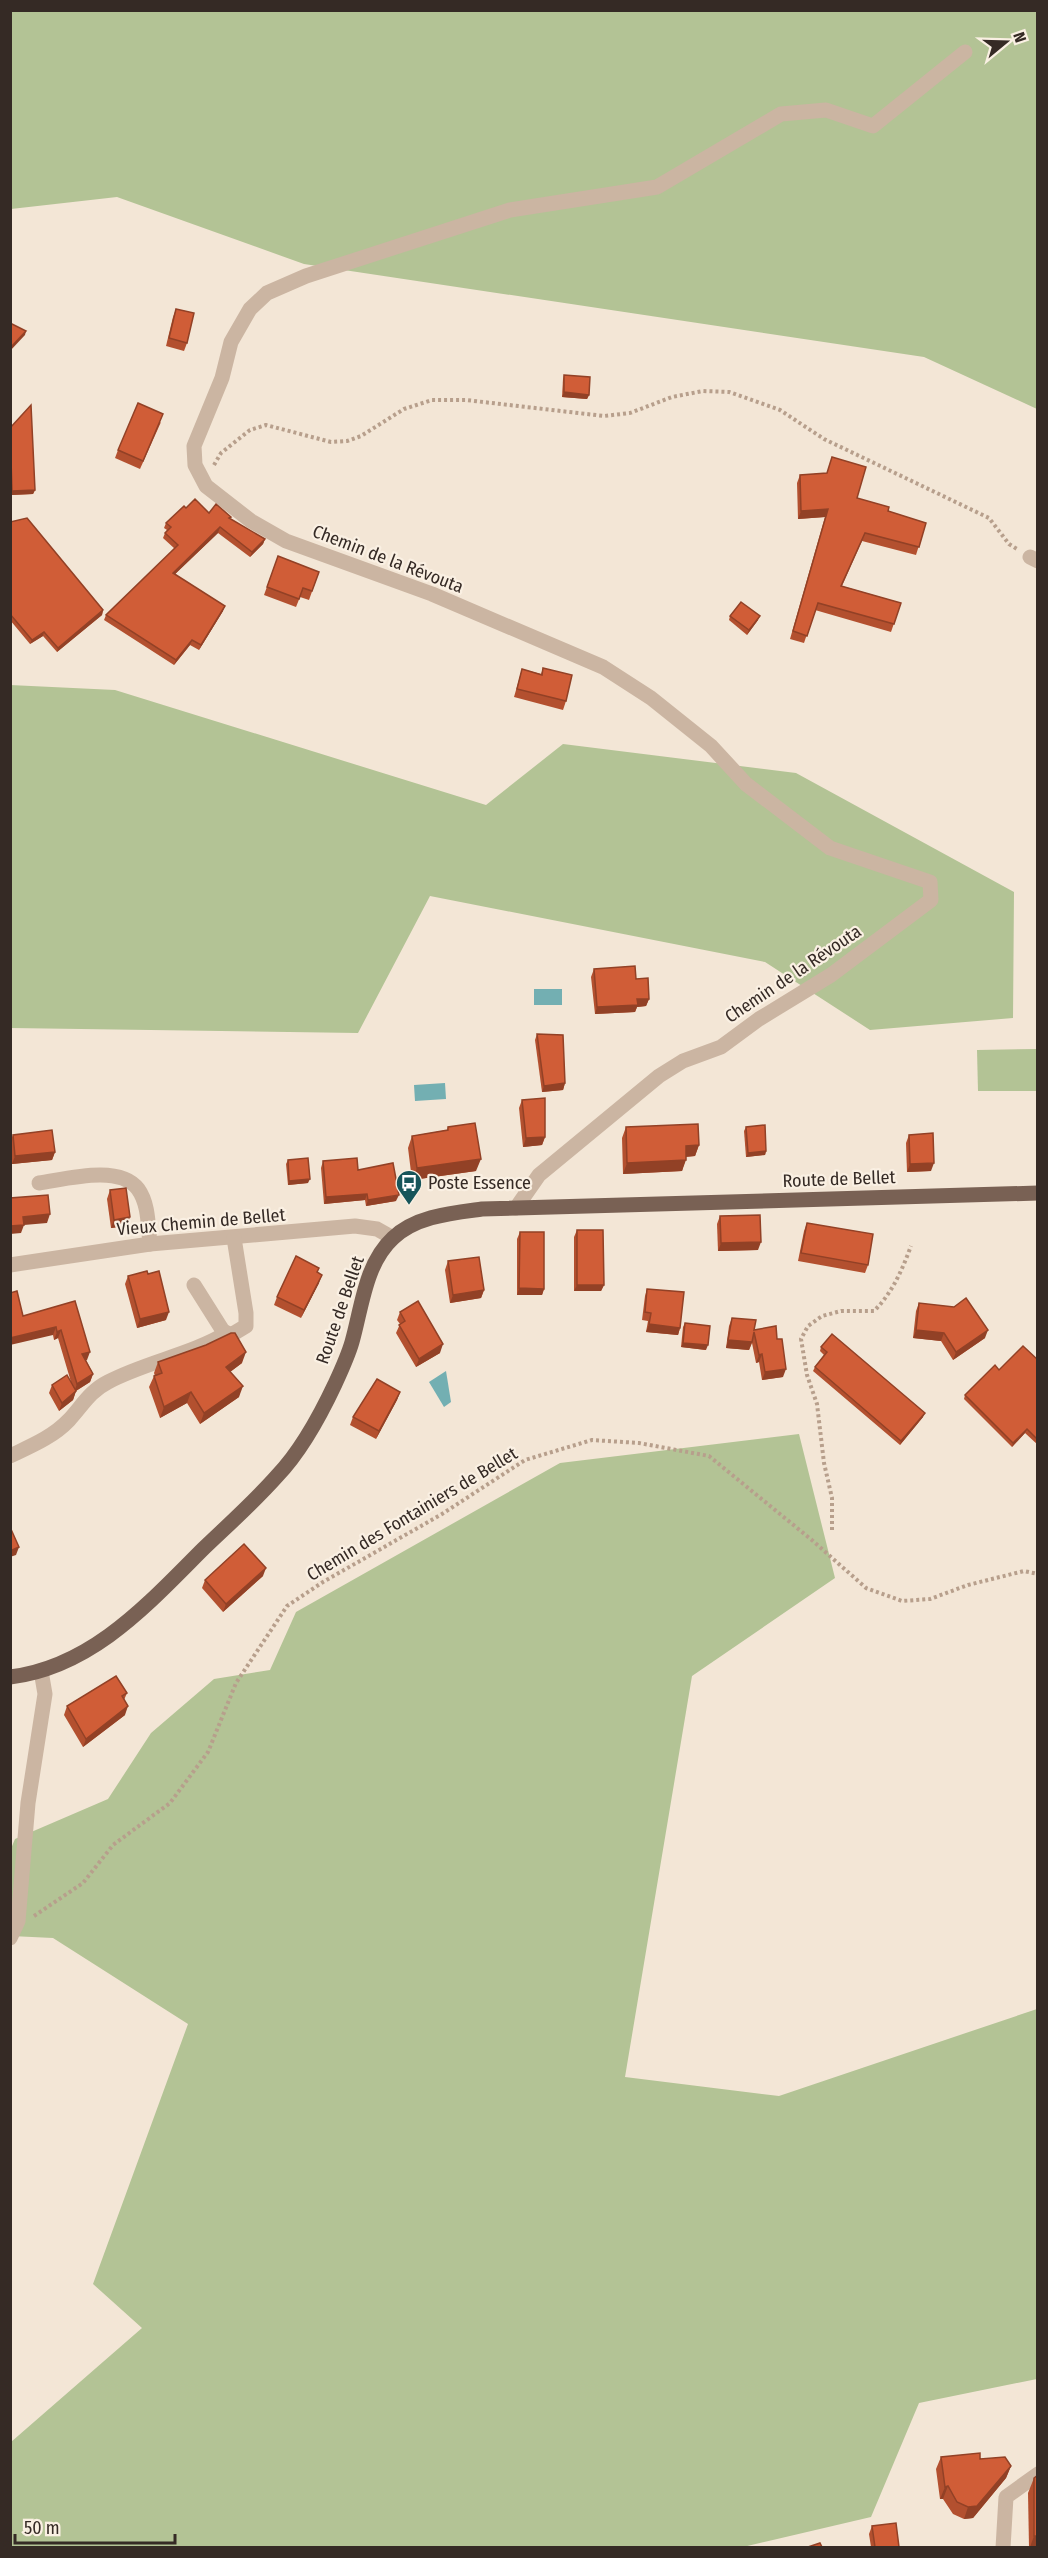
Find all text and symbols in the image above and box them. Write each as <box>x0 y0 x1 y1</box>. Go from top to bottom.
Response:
north arrow <box>976 12 1036 72</box>
text: N <box>1009 30 1030 45</box>
street label: Chemin de la Révouta <box>310 520 467 598</box>
street label: Chemin de la Révouta <box>721 920 865 1028</box>
street label: Route de Bellet <box>782 1166 896 1192</box>
bus stop icon: Poste Essence <box>394 1168 424 1206</box>
place label: Poste Essence <box>428 1172 531 1194</box>
street label: Vieux Chemin de Bellet <box>116 1204 286 1240</box>
street label: Route de Bellet <box>311 1253 369 1367</box>
street label: Chemin des Fontainiers de Bellet <box>303 1442 521 1586</box>
scale bar <box>15 2507 176 2545</box>
text: 50 m <box>24 2517 60 2539</box>

